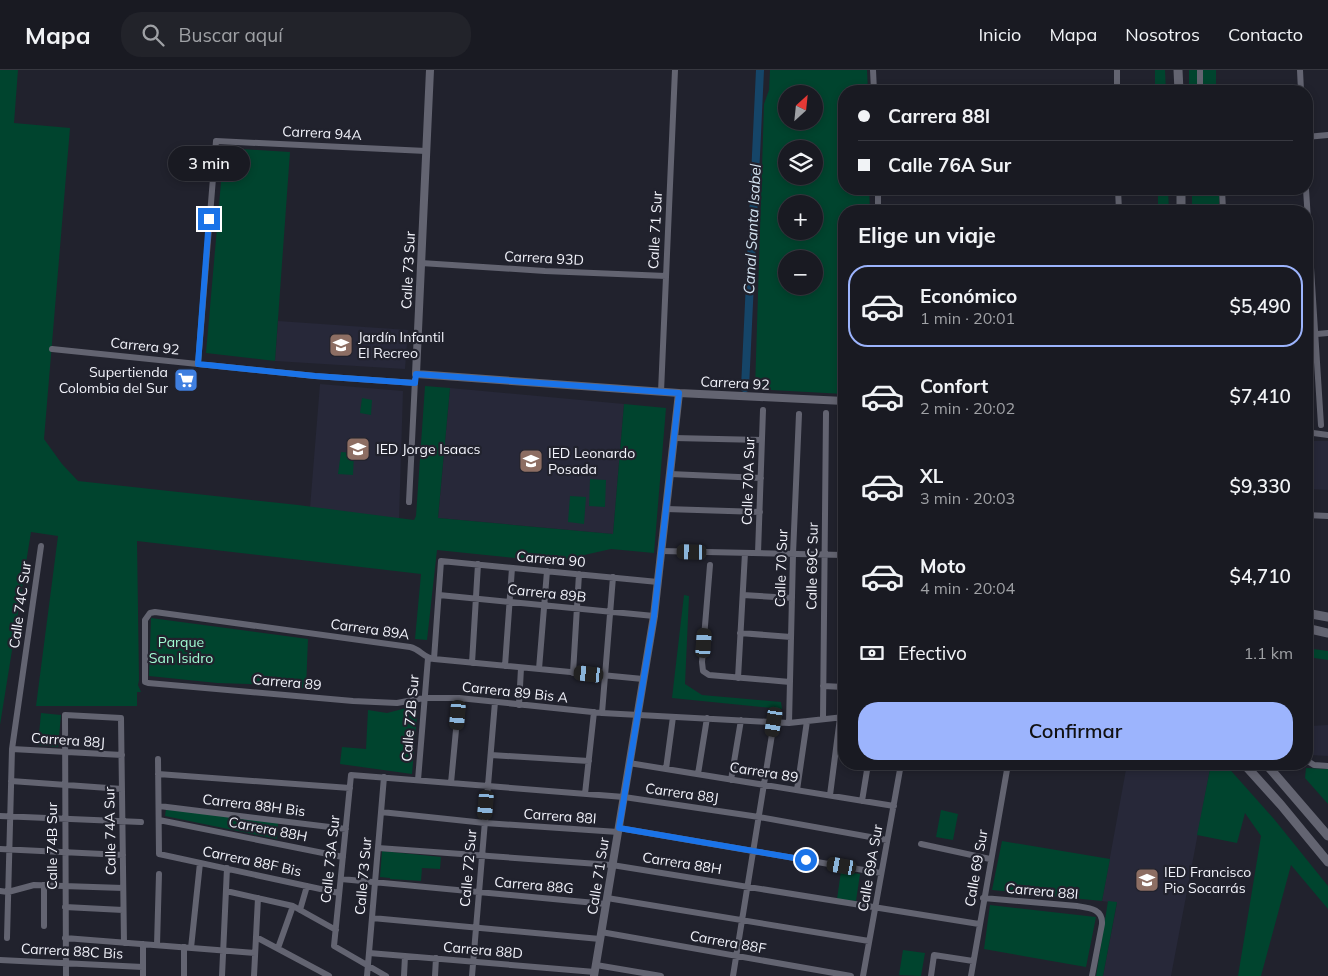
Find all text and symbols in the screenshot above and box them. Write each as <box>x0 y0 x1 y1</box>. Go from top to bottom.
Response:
search box <box>121 12 471 57</box>
text: Mapa <box>25 20 91 50</box>
icon: search <box>139 21 167 49</box>
text: Buscar aquí <box>179 23 283 47</box>
text: Inicio <box>978 23 1021 46</box>
text: Mapa <box>1049 23 1097 46</box>
text: Nosotros <box>1125 23 1200 46</box>
text: Contacto <box>1228 23 1303 46</box>
north arrow <box>778 85 822 130</box>
map controls <box>778 85 823 295</box>
text: Carrera 88I <box>888 104 990 128</box>
street label: Carrera 94A <box>282 122 363 144</box>
button: layers <box>778 140 823 185</box>
callout: 3 min <box>168 146 250 182</box>
text: 3 min <box>188 153 230 173</box>
text: Calle 76A Sur <box>888 153 1011 177</box>
water label: Canal Santa Isabel <box>739 163 765 295</box>
street label: Calle 71 Sur <box>644 190 666 269</box>
button: + <box>778 195 823 240</box>
route end <box>198 208 220 230</box>
text: Elige un viaje <box>858 221 996 249</box>
street label: Calle 73 Sur <box>397 230 419 309</box>
street label: Carrera 93D <box>504 247 584 269</box>
button: − <box>778 250 823 295</box>
icon: car <box>860 284 905 329</box>
text: Económico <box>920 284 1017 308</box>
text: $5,490 <box>1229 294 1291 318</box>
text: 1 min · 20:01 <box>920 308 1015 328</box>
place label: Jardín Infantil El Recreo <box>358 328 444 362</box>
school or university icon: Jardín Infantil El Recreo <box>328 332 354 358</box>
street label: Carrera 92 <box>110 333 180 359</box>
place label: Supertienda Colombia del Sur <box>59 363 169 397</box>
supermarket icon: Supertienda Colombia del Sur <box>173 367 199 393</box>
street label: Carrera 92 <box>700 372 770 394</box>
icon: car <box>860 374 905 419</box>
text: Confort <box>920 374 988 398</box>
text: $7,410 <box>1229 384 1291 408</box>
text: 2 min · 20:02 <box>920 398 1015 418</box>
school or university icon: IED Jorge Isaacs <box>345 436 371 462</box>
street label: Calle 70A Sur <box>737 436 759 525</box>
place label: IED Jorge Isaacs <box>376 440 481 458</box>
place label: IED Leonardo Posada <box>548 444 635 478</box>
school or university icon: IED Leonardo Posada <box>518 448 544 474</box>
icon: car <box>860 464 905 509</box>
text: XL <box>920 464 943 488</box>
text: $9,330 <box>1229 474 1291 498</box>
text: 3 min · 20:03 <box>920 488 1015 508</box>
street label: Calle 69C Sur <box>802 521 822 610</box>
street label: Calle 70 Sur <box>771 528 791 607</box>
car <box>676 544 707 560</box>
street label: Carrera 90 <box>516 547 586 571</box>
icon: car <box>860 554 905 599</box>
text: Moto <box>920 554 966 578</box>
street label: Calle 74C Sur <box>5 559 35 650</box>
text: $4,710 <box>1229 564 1291 588</box>
text: 4 min · 20:04 <box>920 578 1015 598</box>
street label: Carrera 89B <box>507 580 587 606</box>
street label: Carrera 89A <box>329 615 411 644</box>
car <box>695 628 712 658</box>
park label: Parque San Isidro <box>149 633 213 667</box>
icon: cash <box>858 639 886 667</box>
text: Efectivo <box>898 641 967 665</box>
text: 1.1 km <box>1244 643 1293 663</box>
car <box>573 665 604 683</box>
street label: Carrera 89 <box>252 670 322 694</box>
street label: Calle 72B Sur <box>397 673 423 762</box>
street label: Carrera 89 Bis A <box>461 677 570 707</box>
car <box>449 699 466 731</box>
button: Confirmar <box>858 702 1293 760</box>
car <box>764 706 783 738</box>
street label: Carrera 88J <box>31 728 105 752</box>
street label: Carrera 89 <box>728 758 800 786</box>
street label: Carrera 88J <box>644 779 720 807</box>
street label: Calle 74A Sur <box>100 786 120 875</box>
car <box>477 789 494 821</box>
street label: Carrera 88H Bis <box>202 790 307 820</box>
street label: Calle 74B Sur <box>43 801 61 890</box>
street label: Carrera 88I <box>523 804 597 828</box>
street label: Carrera 88H <box>227 813 309 845</box>
street label: Calle 73A Sur <box>316 813 344 904</box>
street label: Calle 69A Sur <box>853 822 887 913</box>
street label: Calle 72 Sur <box>456 827 480 908</box>
street label: Calle 69 Sur <box>960 827 992 908</box>
street label: Calle 73 Sur <box>351 835 375 916</box>
street label: Calle 71 Sur <box>583 835 613 916</box>
street label: Carrera 88F Bis <box>201 842 303 880</box>
street label: Carrera 88H <box>641 848 723 878</box>
route start <box>795 849 817 871</box>
car <box>825 856 858 876</box>
place label: IED Francisco Pio Socarrás <box>1164 863 1251 897</box>
school or university icon: IED Francisco Pio Socarrás <box>1134 867 1160 893</box>
street label: Carrera 88G <box>494 873 574 897</box>
street label: Carrera 88I <box>1005 879 1079 903</box>
street label: Carrera 88F <box>688 926 768 958</box>
street label: Carrera 88D <box>442 938 524 962</box>
street label: Carrera 88C Bis <box>20 939 124 963</box>

